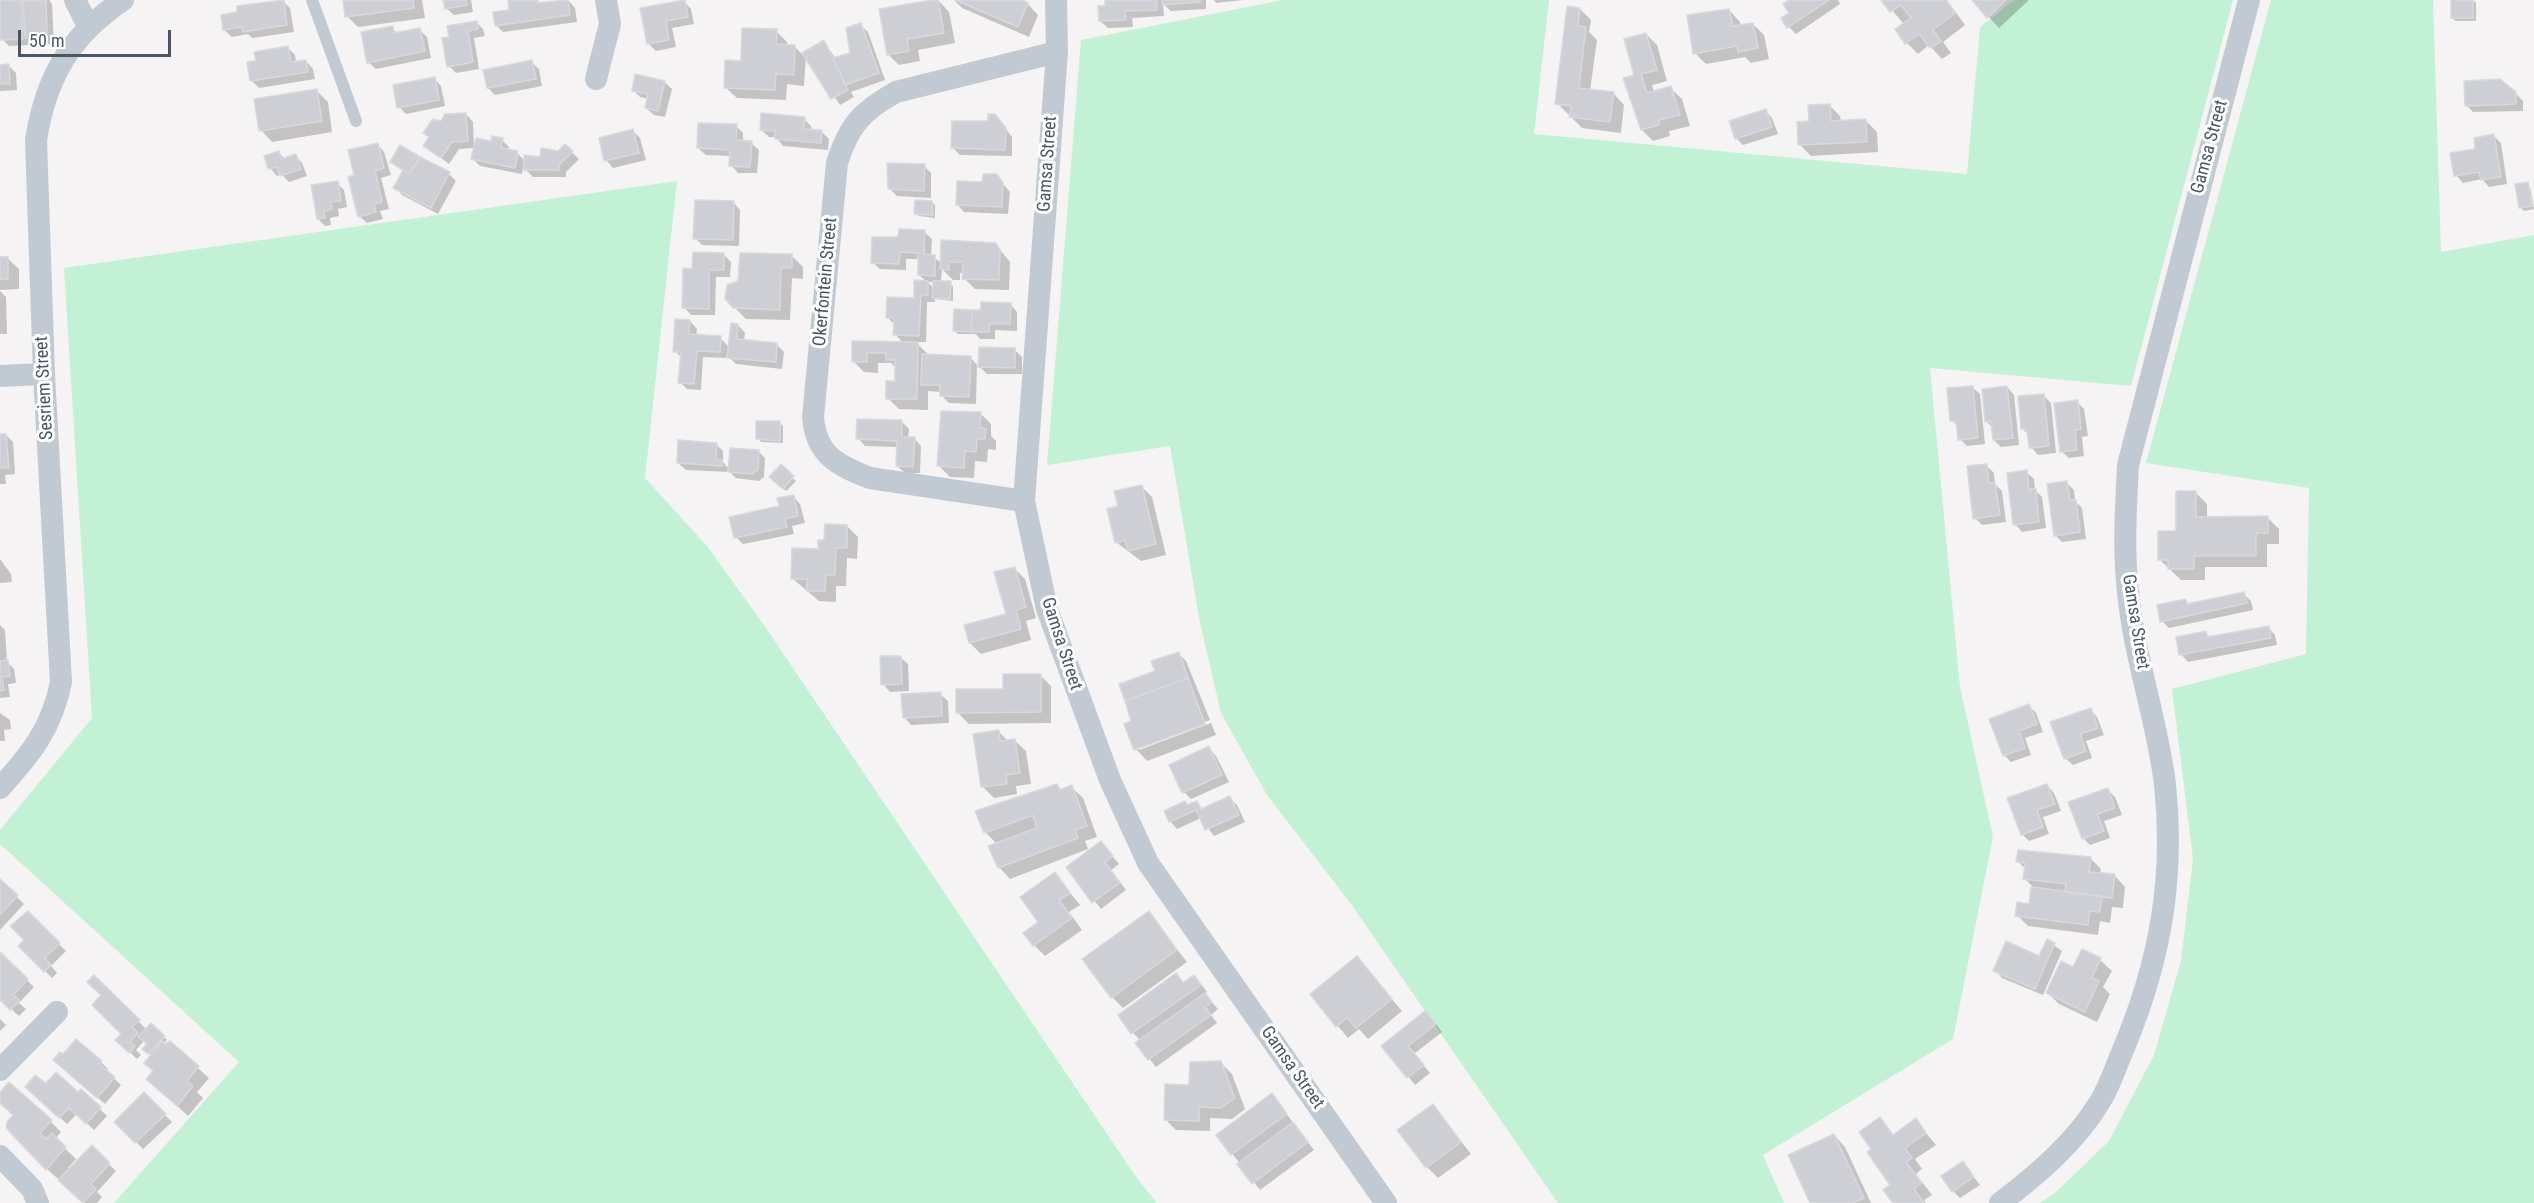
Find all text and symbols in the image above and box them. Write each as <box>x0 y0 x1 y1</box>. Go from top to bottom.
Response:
scale bar <box>21 18 174 56</box>
text: 50 m <box>29 30 64 51</box>
street label: Gamsa Street <box>2187 98 2233 196</box>
street label: Gamsa Street <box>1034 115 1062 213</box>
street label: Okerfontein Street <box>810 217 842 347</box>
street label: Sesriem Street <box>31 336 59 440</box>
street label: Gamsa Street <box>2117 573 2153 671</box>
street label: Gamsa Street <box>1036 595 1086 693</box>
street label: Gamsa Street <box>1256 1023 1328 1113</box>

